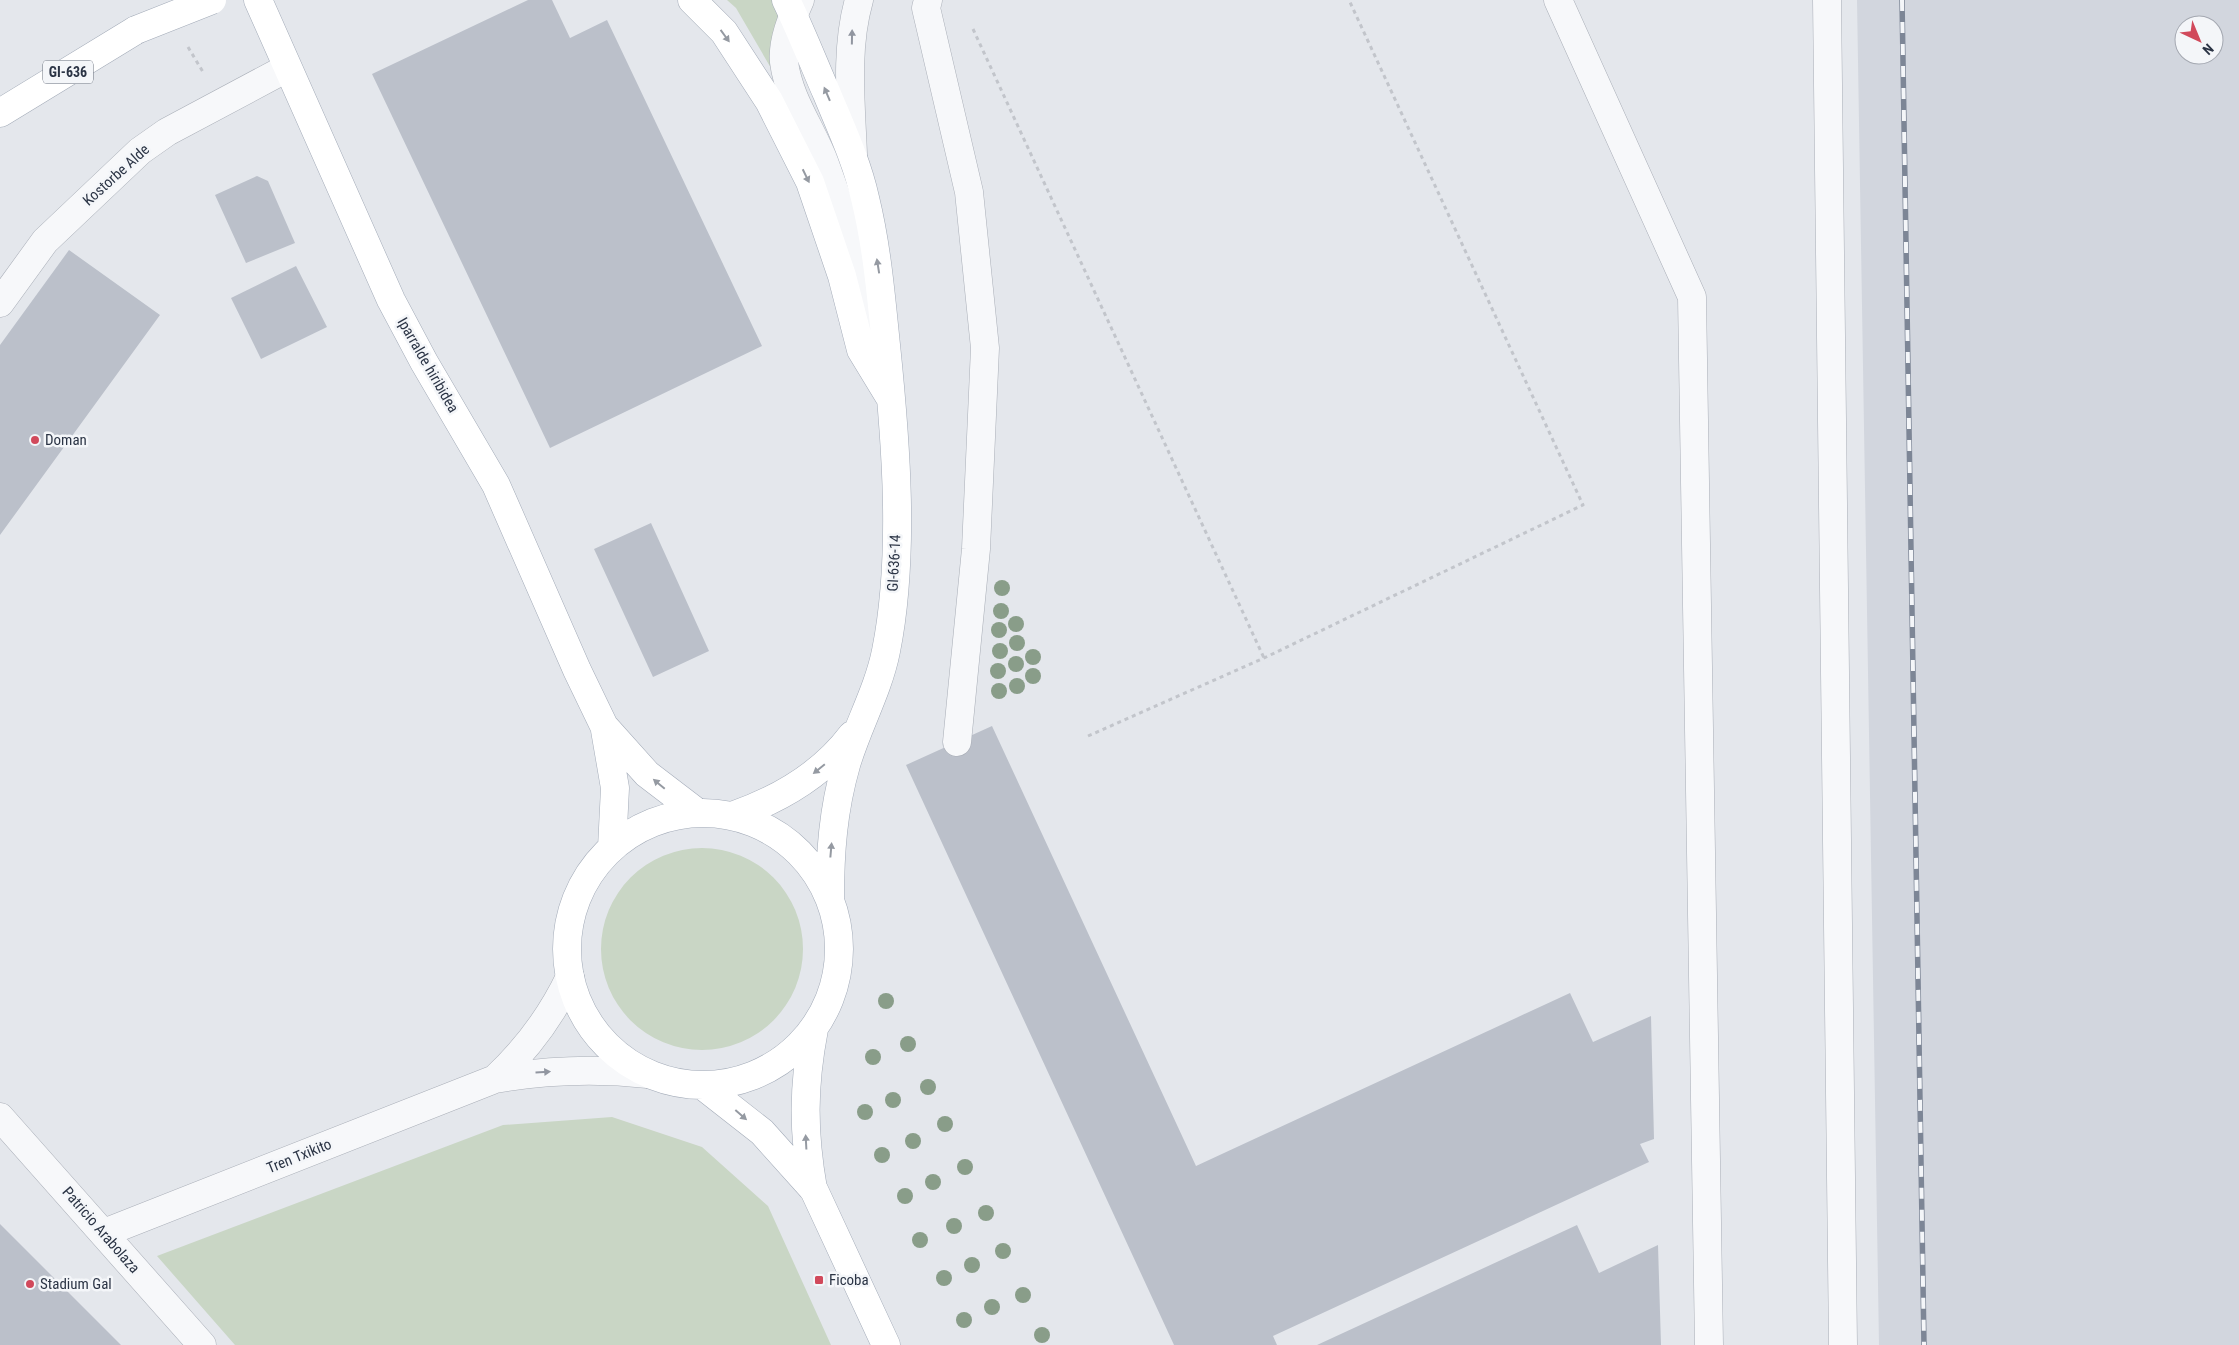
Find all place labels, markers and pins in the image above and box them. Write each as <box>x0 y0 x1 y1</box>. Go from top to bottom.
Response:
place label: Doman <box>45 431 87 449</box>
marker: Doman <box>29 434 41 446</box>
place label: Ficoba <box>829 1271 869 1289</box>
marker: Ficoba <box>813 1274 825 1286</box>
place label: Stadium Gal <box>40 1275 112 1293</box>
marker: Stadium Gal <box>24 1278 36 1290</box>

